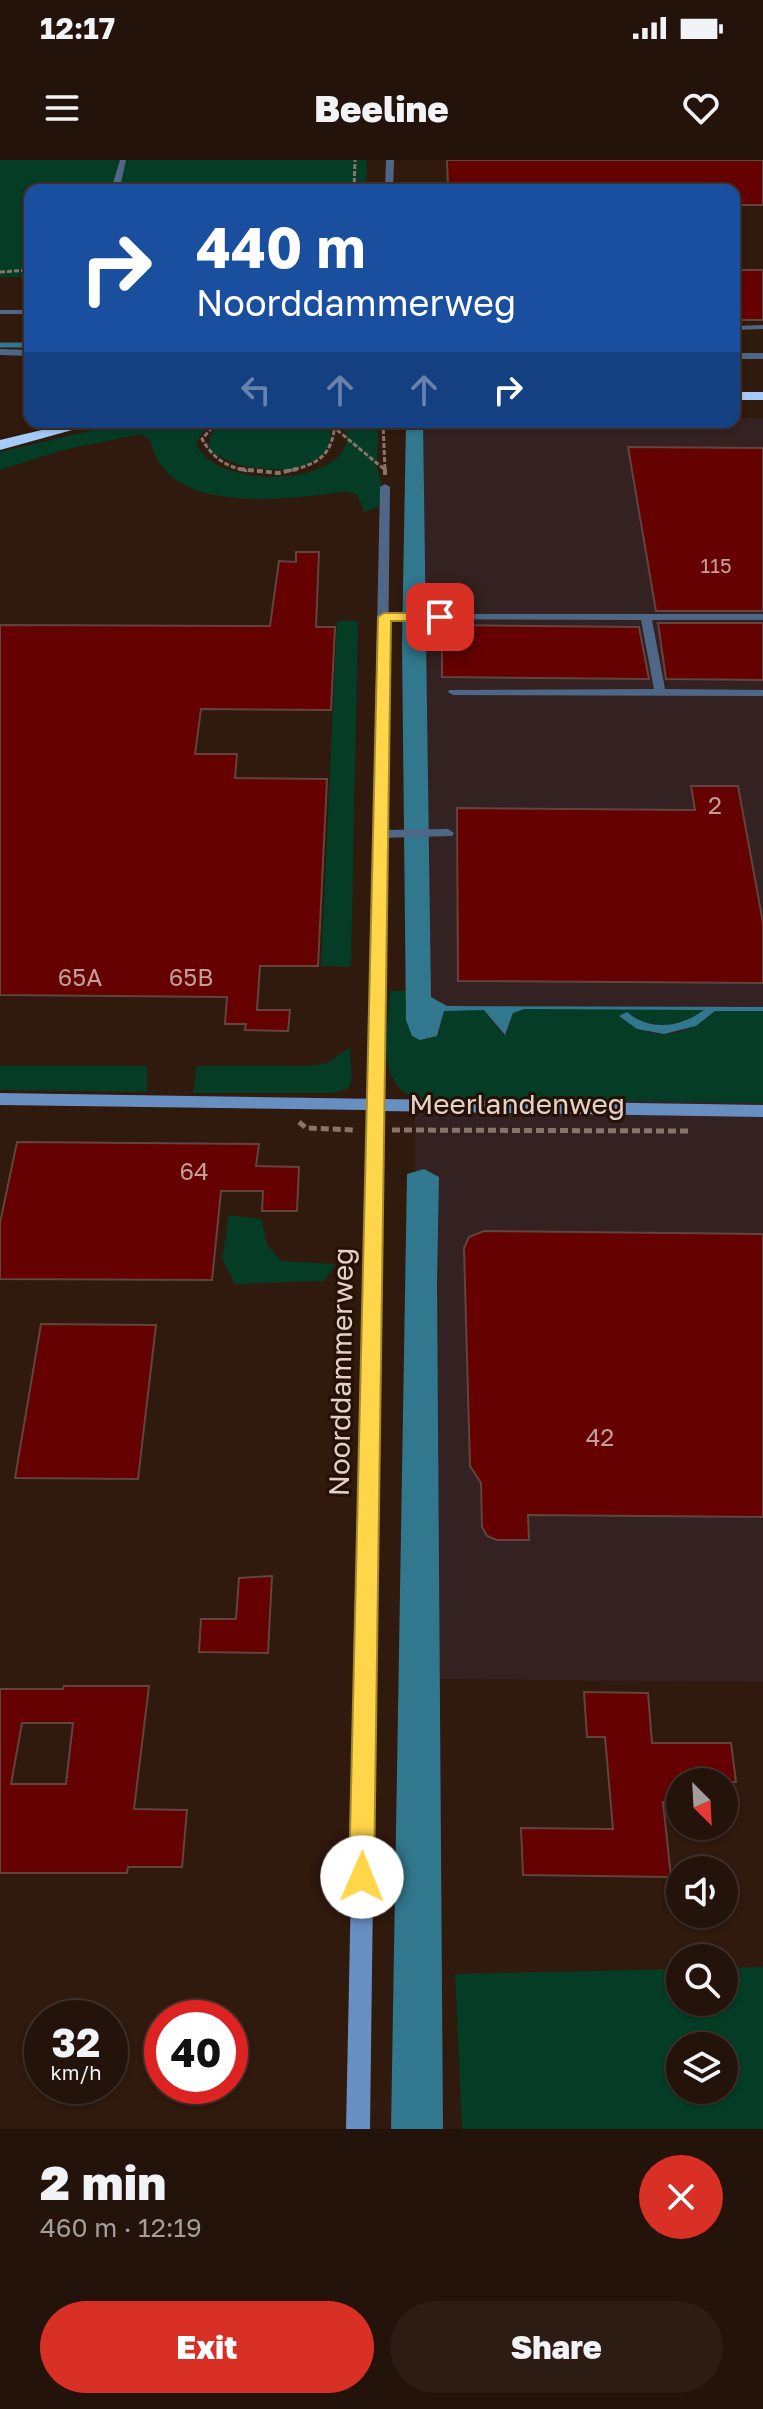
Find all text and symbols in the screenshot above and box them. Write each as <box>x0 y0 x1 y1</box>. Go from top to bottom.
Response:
text: 12:17 <box>40 10 115 46</box>
icon: menu <box>40 86 84 130</box>
icon: heart <box>679 86 723 130</box>
text: Beeline <box>314 87 449 130</box>
text: 440 m <box>196 213 365 280</box>
icon: right <box>64 216 168 320</box>
text: Noorddammerweg <box>196 281 516 324</box>
icon: left <box>234 368 278 412</box>
icon: ahead <box>318 368 362 412</box>
icon: ahead <box>402 368 446 412</box>
icon: right <box>486 368 530 412</box>
house number: 115 <box>701 553 732 577</box>
pin <box>406 583 474 651</box>
icon: arrive <box>418 595 462 639</box>
house number: 2 <box>708 790 722 819</box>
house number: 65A <box>58 962 102 991</box>
house number: 65B <box>169 962 213 991</box>
street label: Meerlandenweg <box>409 1087 625 1120</box>
house number: 64 <box>179 1156 209 1185</box>
street label: Noorddammerweg <box>322 1247 359 1497</box>
house number: 42 <box>586 1422 614 1451</box>
north arrow <box>666 1768 738 1840</box>
map controls <box>666 1768 738 2104</box>
position arrow <box>320 1835 404 1919</box>
button: sound <box>666 1856 738 1928</box>
button: search <box>666 1944 738 2016</box>
speed limit sign: 40 <box>144 2000 248 2104</box>
text: 32 <box>52 2018 100 2066</box>
button: layers <box>666 2032 738 2104</box>
text: km/h <box>51 2060 101 2084</box>
text: 2 min <box>40 2153 166 2211</box>
button: close <box>639 2155 723 2239</box>
text: 460 m · 12:19 <box>40 2212 202 2243</box>
button: Exit <box>40 2301 374 2393</box>
button: Share <box>390 2301 723 2393</box>

